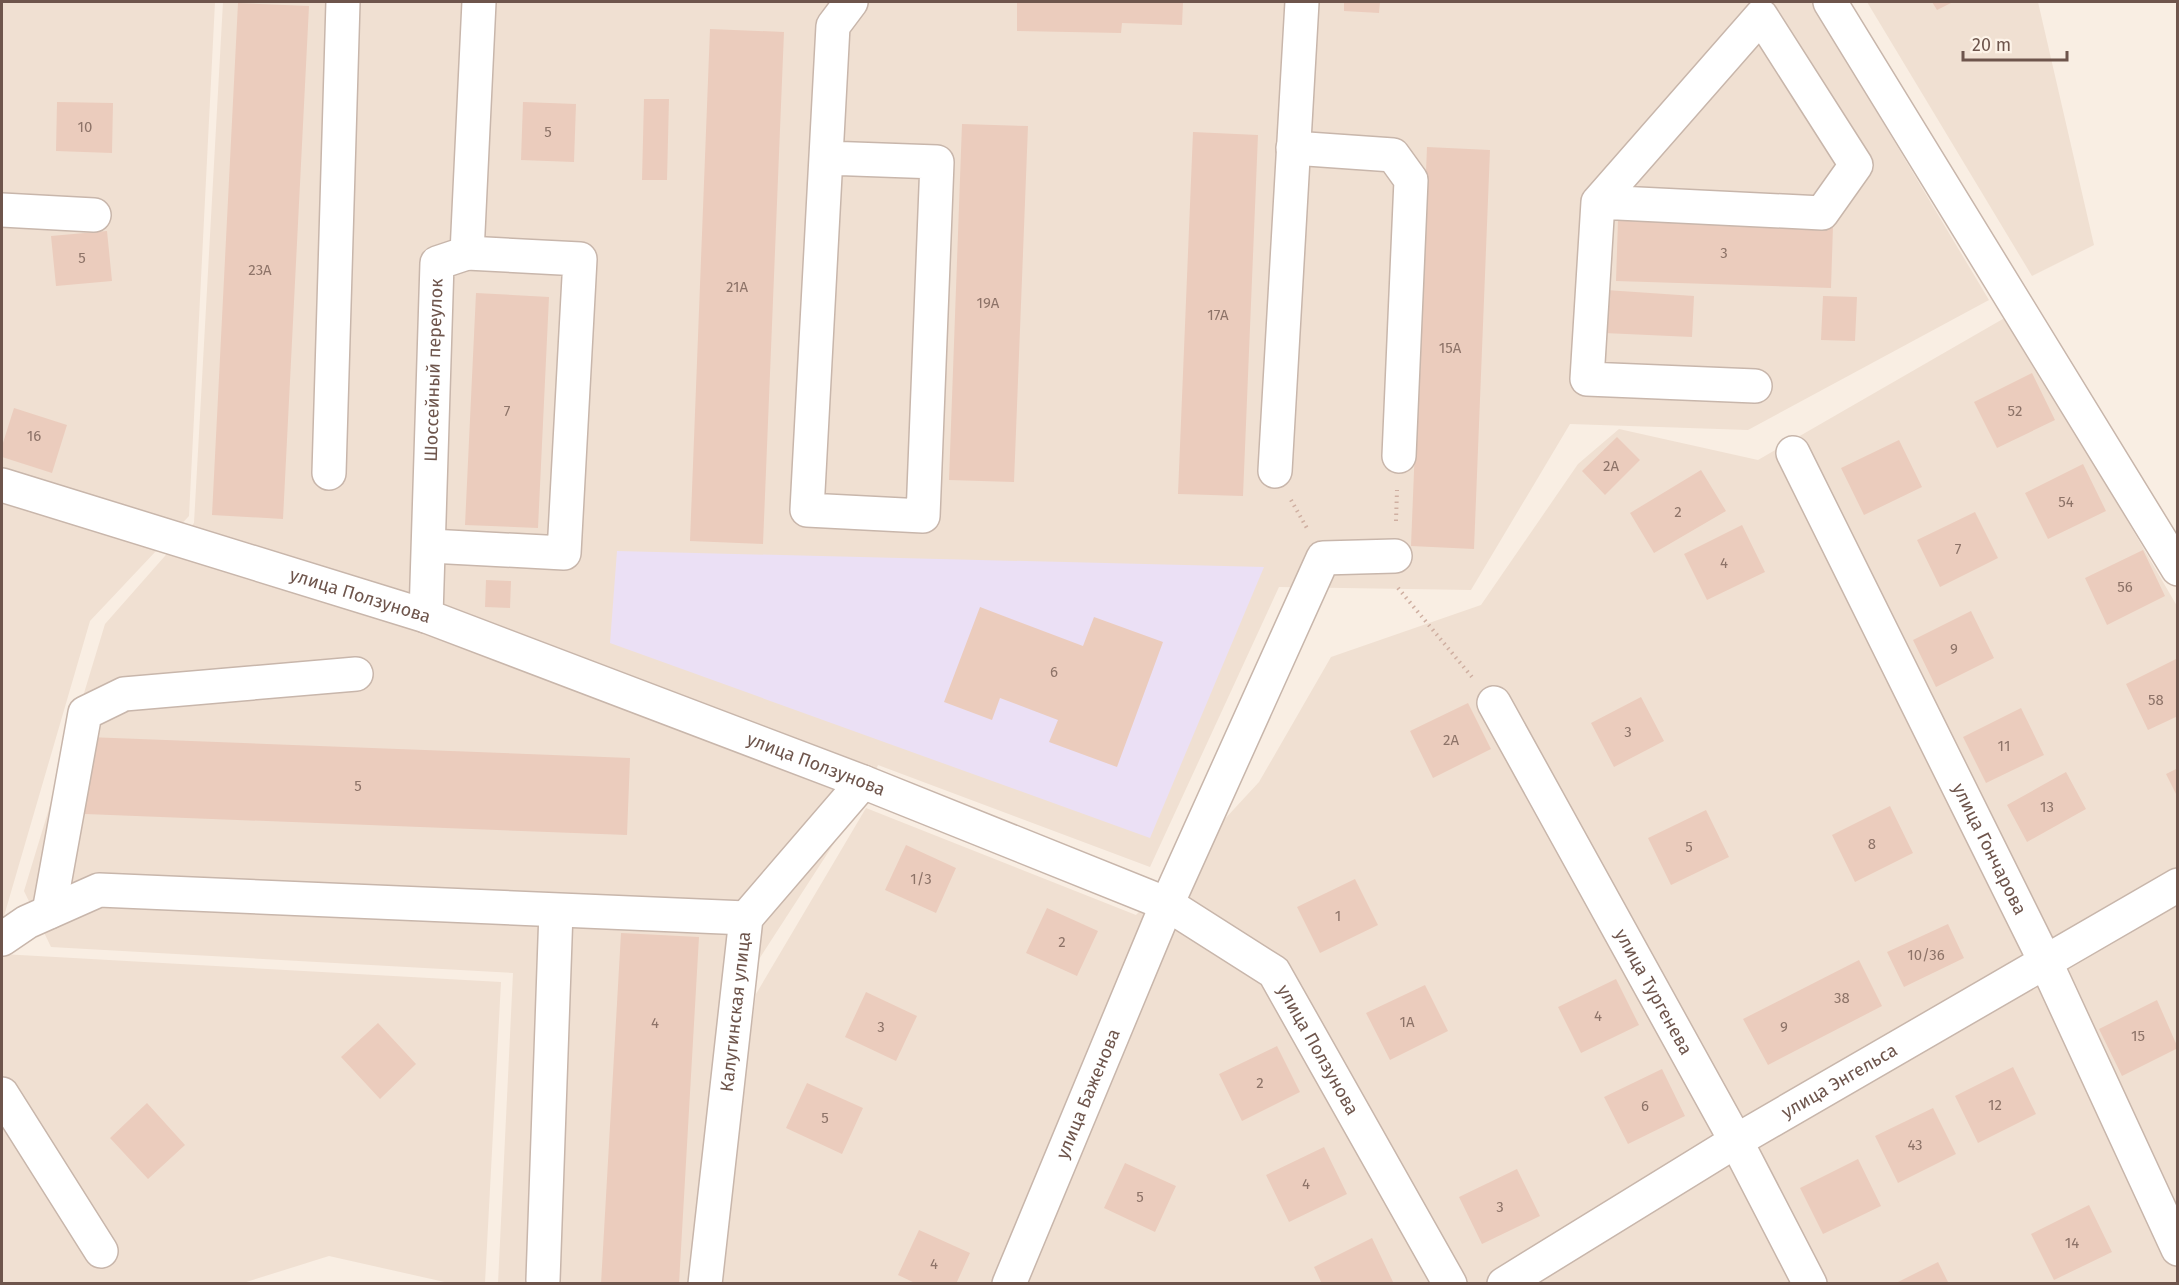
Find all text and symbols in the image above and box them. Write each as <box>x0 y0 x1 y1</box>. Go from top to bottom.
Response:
scale bar <box>1963 24 2066 62</box>
text: 20 m <box>1972 34 2011 56</box>
house number: 10 <box>78 118 92 136</box>
house number: 5 <box>544 123 552 141</box>
house number: 3 <box>1720 244 1728 262</box>
house number: 5 <box>78 249 86 267</box>
house number: 23А <box>248 261 272 279</box>
street label: Шоссейный переулок <box>420 277 448 462</box>
house number: 21А <box>726 278 748 296</box>
house number: 19А <box>977 294 1000 312</box>
house number: 17А <box>1207 306 1229 324</box>
house number: 15А <box>1439 339 1462 357</box>
house number: 7 <box>504 402 511 420</box>
house number: 52 <box>2008 402 2022 420</box>
house number: 16 <box>27 427 41 445</box>
house number: 2А <box>1603 457 1619 475</box>
house number: 54 <box>2058 493 2074 511</box>
house number: 2 <box>1674 503 1682 521</box>
house number: 7 <box>1955 540 1962 558</box>
house number: 4 <box>1720 554 1728 572</box>
street label: улица Ползунова <box>287 564 433 628</box>
house number: 56 <box>2117 578 2133 596</box>
house number: 9 <box>1950 640 1958 658</box>
house number: 6 <box>1050 663 1058 681</box>
house number: 58 <box>2148 691 2164 709</box>
house number: 3 <box>1624 723 1632 741</box>
street label: улица Ползунова <box>744 728 888 801</box>
house number: 2А <box>1443 731 1459 749</box>
house number: 11 <box>1998 737 2010 755</box>
house number: 5 <box>354 777 362 795</box>
street label: улица Гончарова <box>1948 779 2031 918</box>
house number: 13 <box>2040 798 2054 816</box>
house number: 8 <box>1868 835 1876 853</box>
house number: 5 <box>1685 838 1693 856</box>
house number: 1/3 <box>910 870 932 888</box>
house number: 1 <box>1335 907 1341 925</box>
street label: улица Тургенева <box>1610 925 1697 1059</box>
street label: Калугинская улица <box>716 930 755 1093</box>
house number: 2 <box>1058 933 1066 951</box>
house number: 10/36 <box>1907 946 1945 964</box>
street label: улица Ползунова <box>1272 981 1363 1119</box>
house number: 38 <box>1834 989 1850 1007</box>
house number: 4 <box>1594 1007 1602 1025</box>
house number: 1А <box>1399 1013 1415 1031</box>
house number: 4 <box>651 1014 659 1032</box>
house number: 3 <box>877 1018 885 1036</box>
house number: 9 <box>1780 1018 1788 1036</box>
street label: улица Баженова <box>1051 1025 1125 1162</box>
house number: 15 <box>2131 1027 2145 1045</box>
street label: улица Энгельса <box>1778 1039 1901 1123</box>
house number: 2 <box>1256 1074 1264 1092</box>
house number: 12 <box>1988 1096 2002 1114</box>
house number: 6 <box>1641 1097 1649 1115</box>
house number: 5 <box>821 1109 829 1127</box>
house number: 43 <box>1907 1136 1923 1154</box>
house number: 4 <box>1302 1175 1310 1193</box>
house number: 5 <box>1136 1188 1144 1206</box>
house number: 3 <box>1496 1198 1504 1216</box>
house number: 14 <box>2065 1234 2079 1252</box>
house number: 4 <box>930 1255 938 1273</box>

